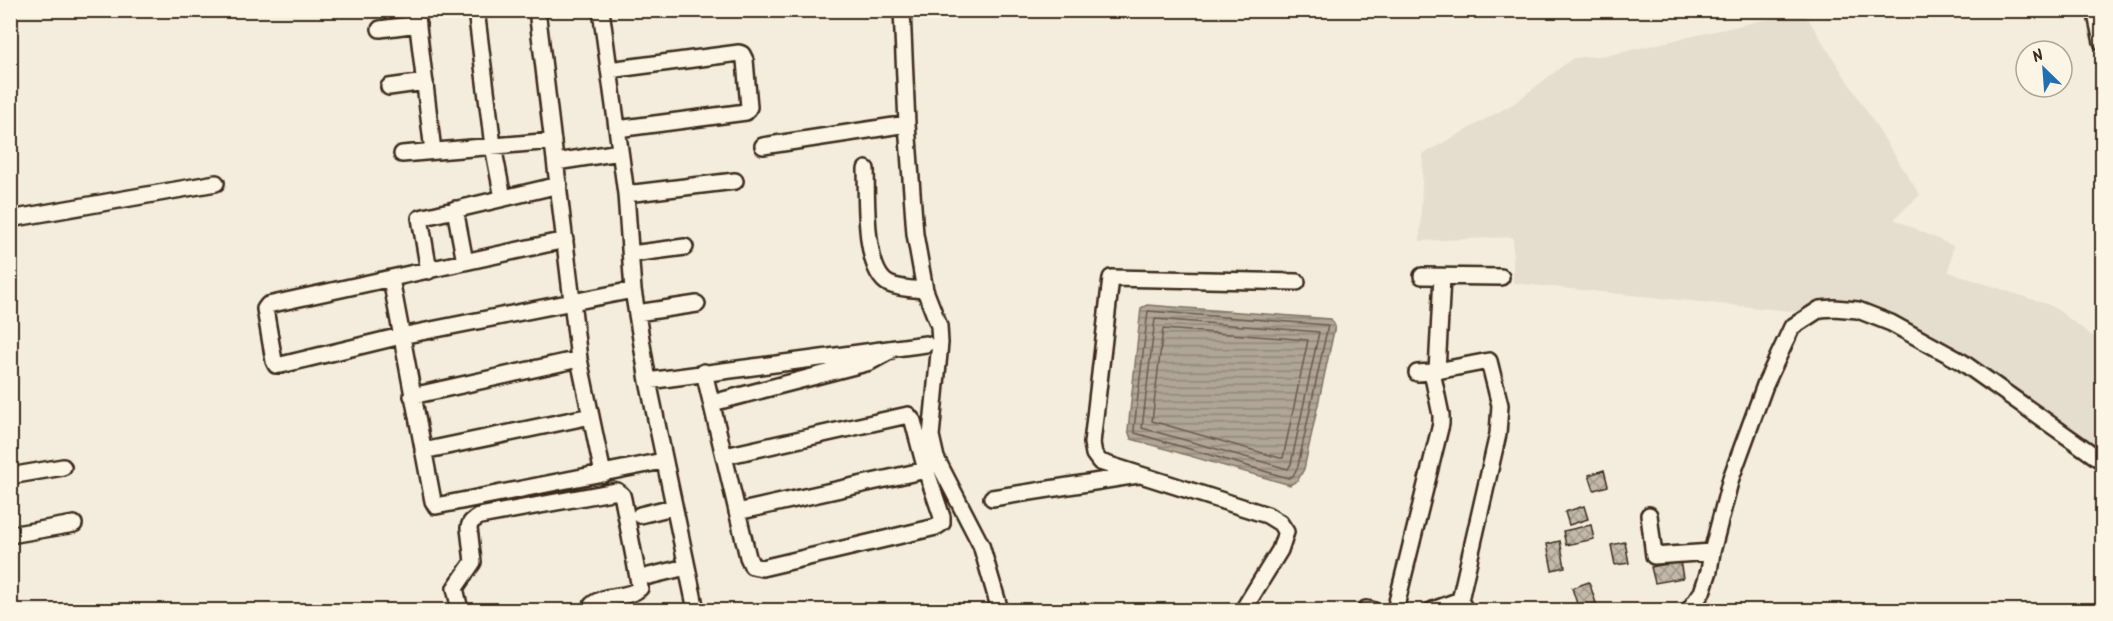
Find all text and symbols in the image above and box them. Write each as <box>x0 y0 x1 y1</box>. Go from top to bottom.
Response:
north arrow <box>2014 39 2074 99</box>
text: N <box>2028 43 2048 70</box>

